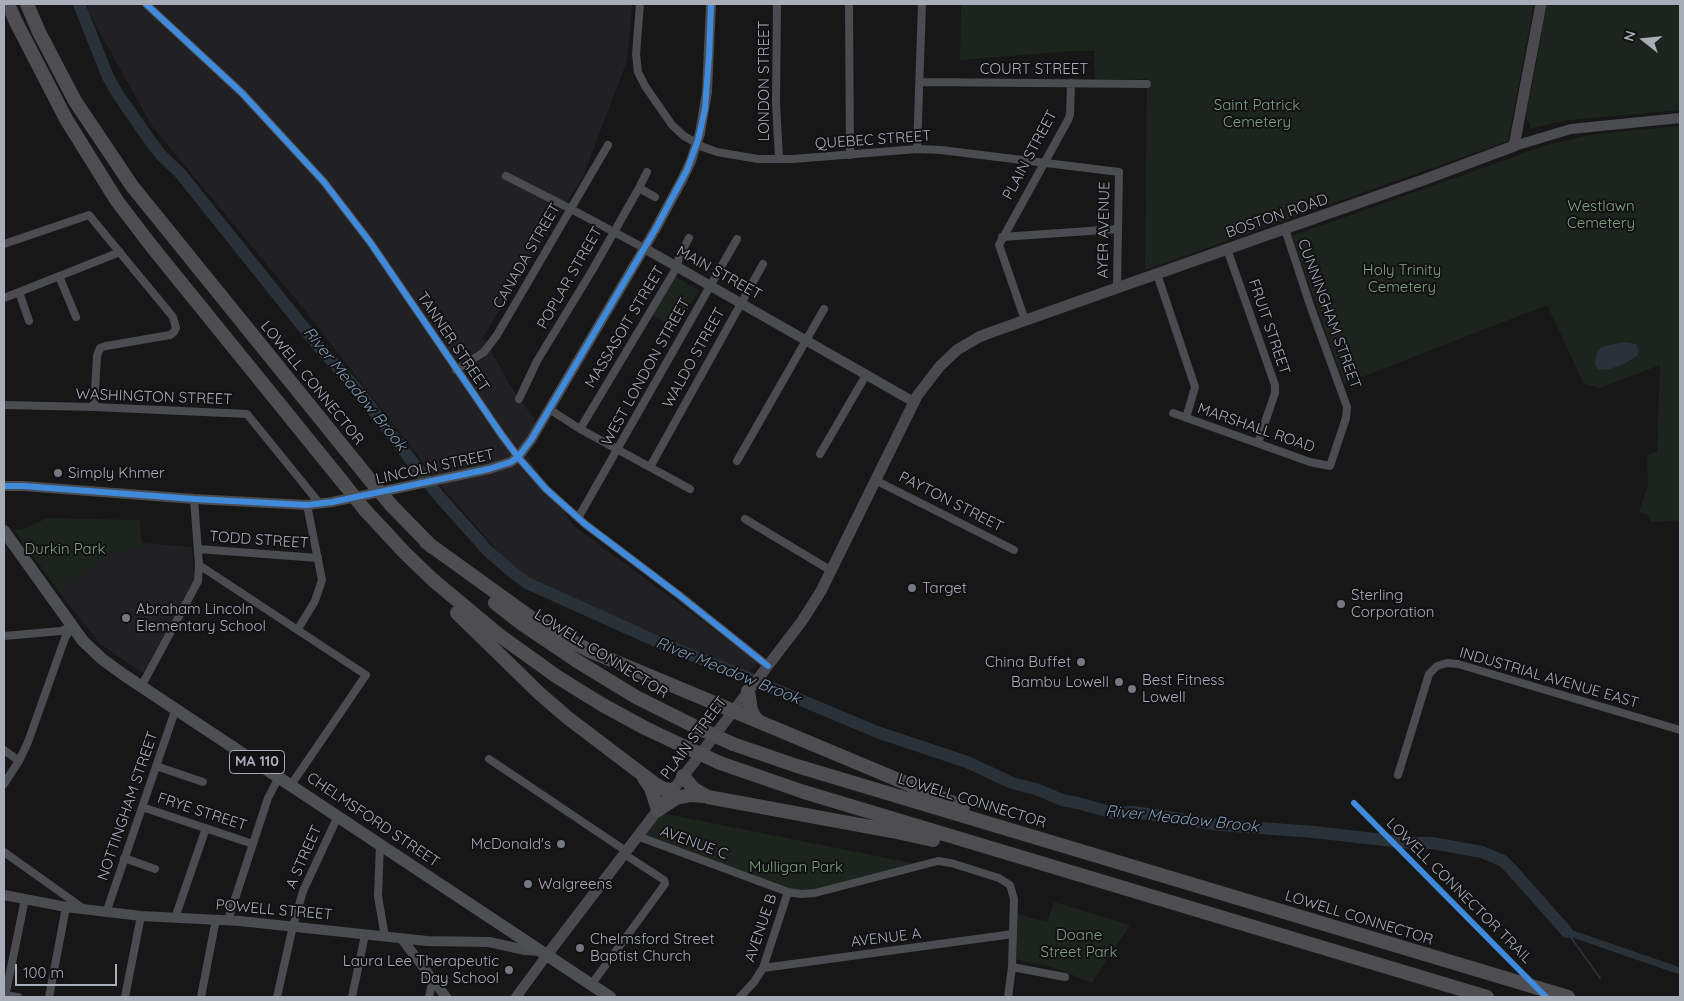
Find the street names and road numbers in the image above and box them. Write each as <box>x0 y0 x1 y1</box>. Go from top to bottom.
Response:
street label: LONDON STREET <box>755 20 773 142</box>
street label: COURT STREET <box>980 60 1088 78</box>
street label: PLAIN STREET <box>999 107 1061 203</box>
street label: QUEBEC STREET <box>814 127 932 153</box>
street label: AYER AVENUE <box>1094 181 1114 279</box>
street label: BOSTON ROAD <box>1224 190 1330 242</box>
street label: CANADA STREET <box>490 200 564 312</box>
street label: POPLAR STREET <box>533 224 607 332</box>
street label: CUNNINGHAM STREET <box>1294 237 1364 391</box>
street label: MAIN STREET <box>673 242 765 304</box>
street label: MASSASOIT STREET <box>581 263 669 391</box>
street label: FRUIT STREET <box>1244 277 1294 377</box>
street label: TANNER STREET <box>413 289 493 395</box>
street label: WEST LONDON STREET <box>598 295 694 449</box>
street label: WALDO STREET <box>659 305 729 411</box>
street label: LOWELL CONNECTOR <box>257 317 367 449</box>
street label: WASHINGTON STREET <box>75 385 233 409</box>
street label: MARSHALL ROAD <box>1195 399 1317 457</box>
street label: LINCOLN STREET <box>374 446 496 488</box>
street label: PAYTON STREET <box>896 468 1006 536</box>
street label: TODD STREET <box>209 528 309 552</box>
street label: LOWELL CONNECTOR <box>531 606 671 702</box>
street label: INDUSTRIAL AVENUE EAST <box>1457 644 1641 712</box>
street label: PLAIN STREET <box>657 693 731 783</box>
street label: NOTTINGHAM STREET <box>94 729 162 883</box>
road number: MA 110 <box>230 750 284 774</box>
street label: CHELMSFORD STREET <box>303 769 443 871</box>
street label: LOWELL CONNECTOR <box>896 770 1048 832</box>
street label: FRYE STREET <box>155 789 249 835</box>
street label: LOWELL CONNECTOR TRAIL <box>1382 814 1536 968</box>
street label: AVENUE C <box>658 822 730 864</box>
street label: A STREET <box>282 823 326 891</box>
street label: LOWELL CONNECTOR <box>1283 887 1435 949</box>
street label: AVENUE B <box>741 892 781 964</box>
street label: POWELL STREET <box>215 896 333 924</box>
street label: AVENUE A <box>850 925 922 951</box>

